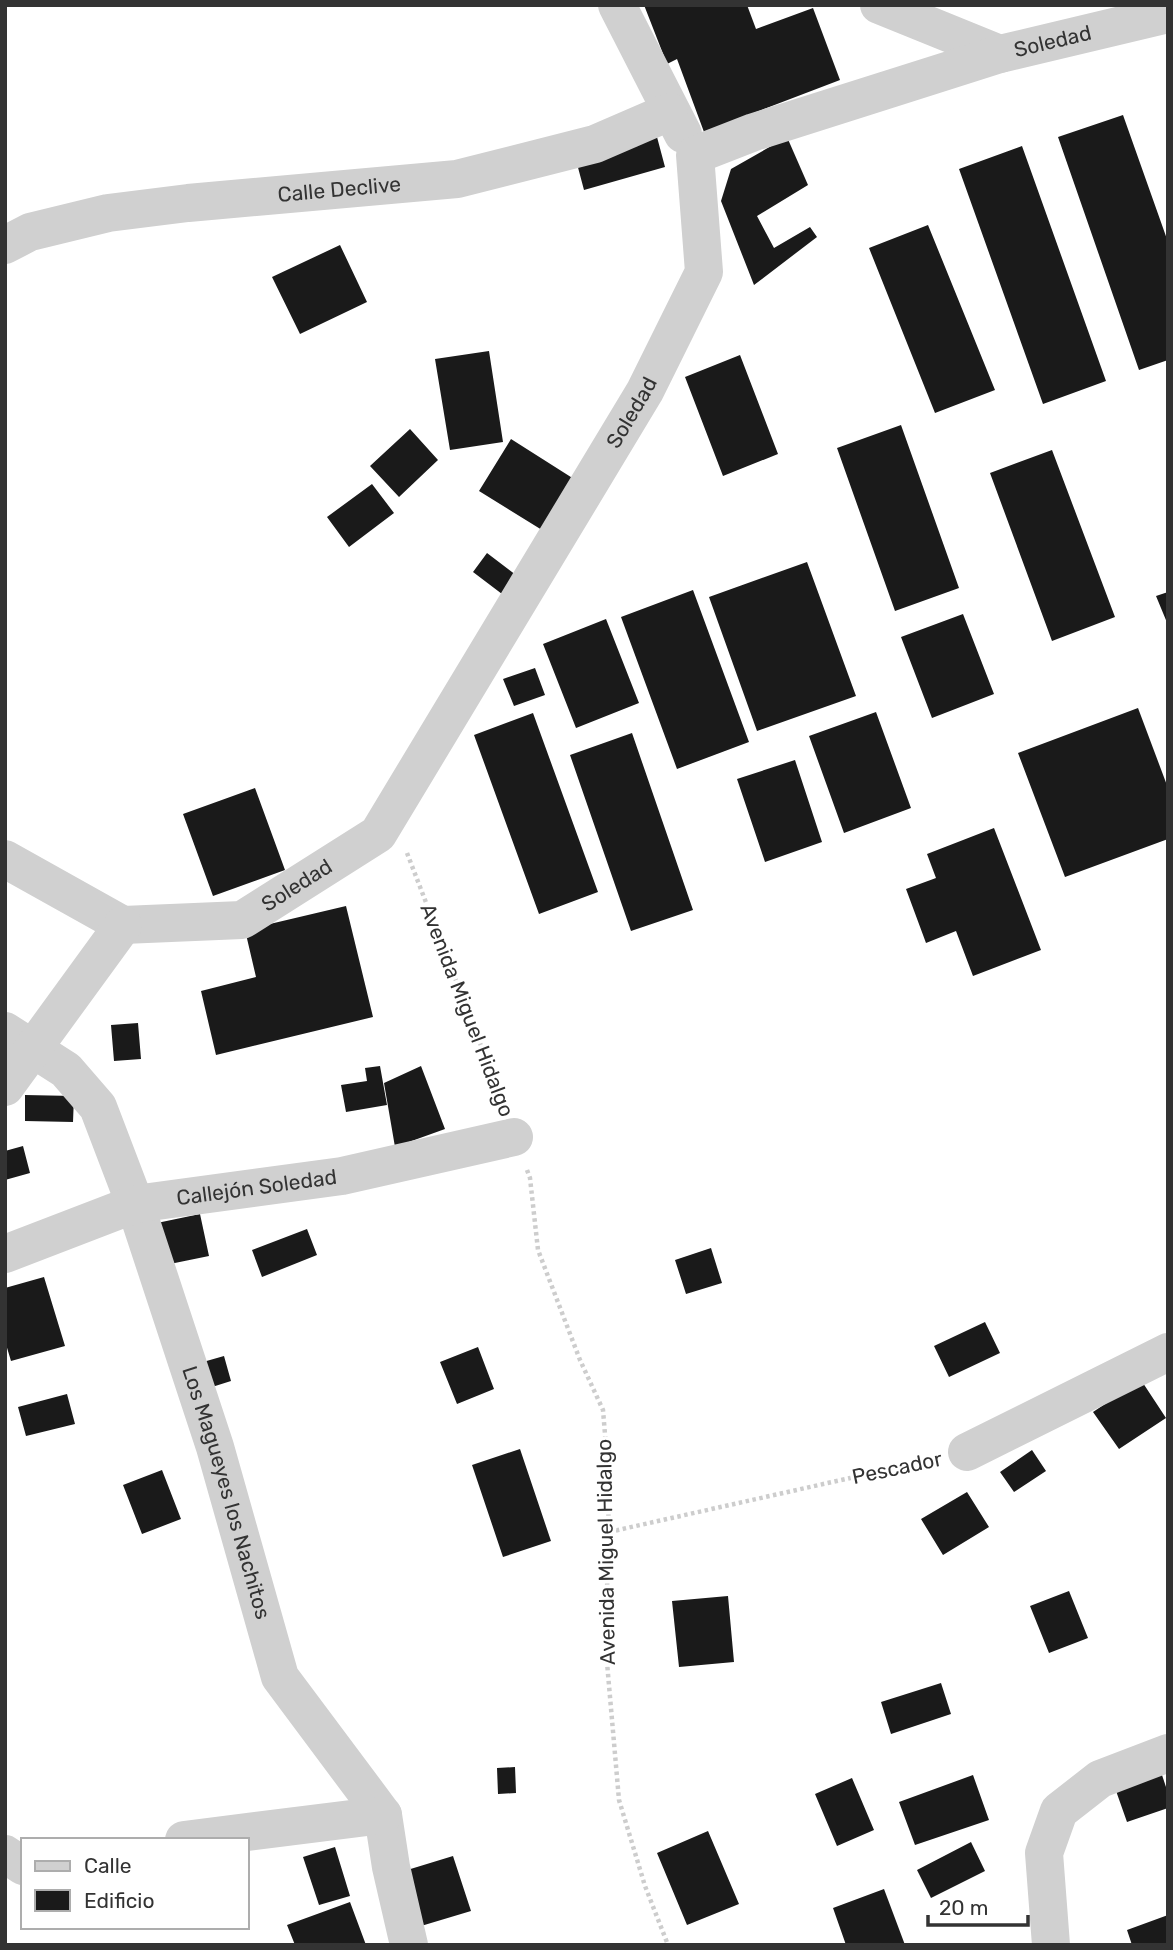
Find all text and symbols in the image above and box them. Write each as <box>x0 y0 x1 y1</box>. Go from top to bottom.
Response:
street label: Soledad <box>1011 20 1094 62</box>
street label: Calle Declive <box>277 171 402 207</box>
street label: Soledad <box>601 373 662 452</box>
street label: Soledad <box>257 853 336 916</box>
street label: Avenida Miguel Hidalgo <box>415 900 520 1120</box>
street label: Callejón Soledad <box>175 1164 338 1210</box>
street label: Los Magueyes los Nachitos <box>177 1363 276 1622</box>
street label: Avenida Miguel Hidalgo <box>591 1439 620 1665</box>
street label: Pescador <box>850 1446 944 1489</box>
legend <box>21 1838 248 1929</box>
text: Calle <box>84 1853 132 1878</box>
scale bar <box>928 1884 1028 1928</box>
text: Edificio <box>84 1888 154 1913</box>
text: 20 m <box>939 1895 988 1920</box>

